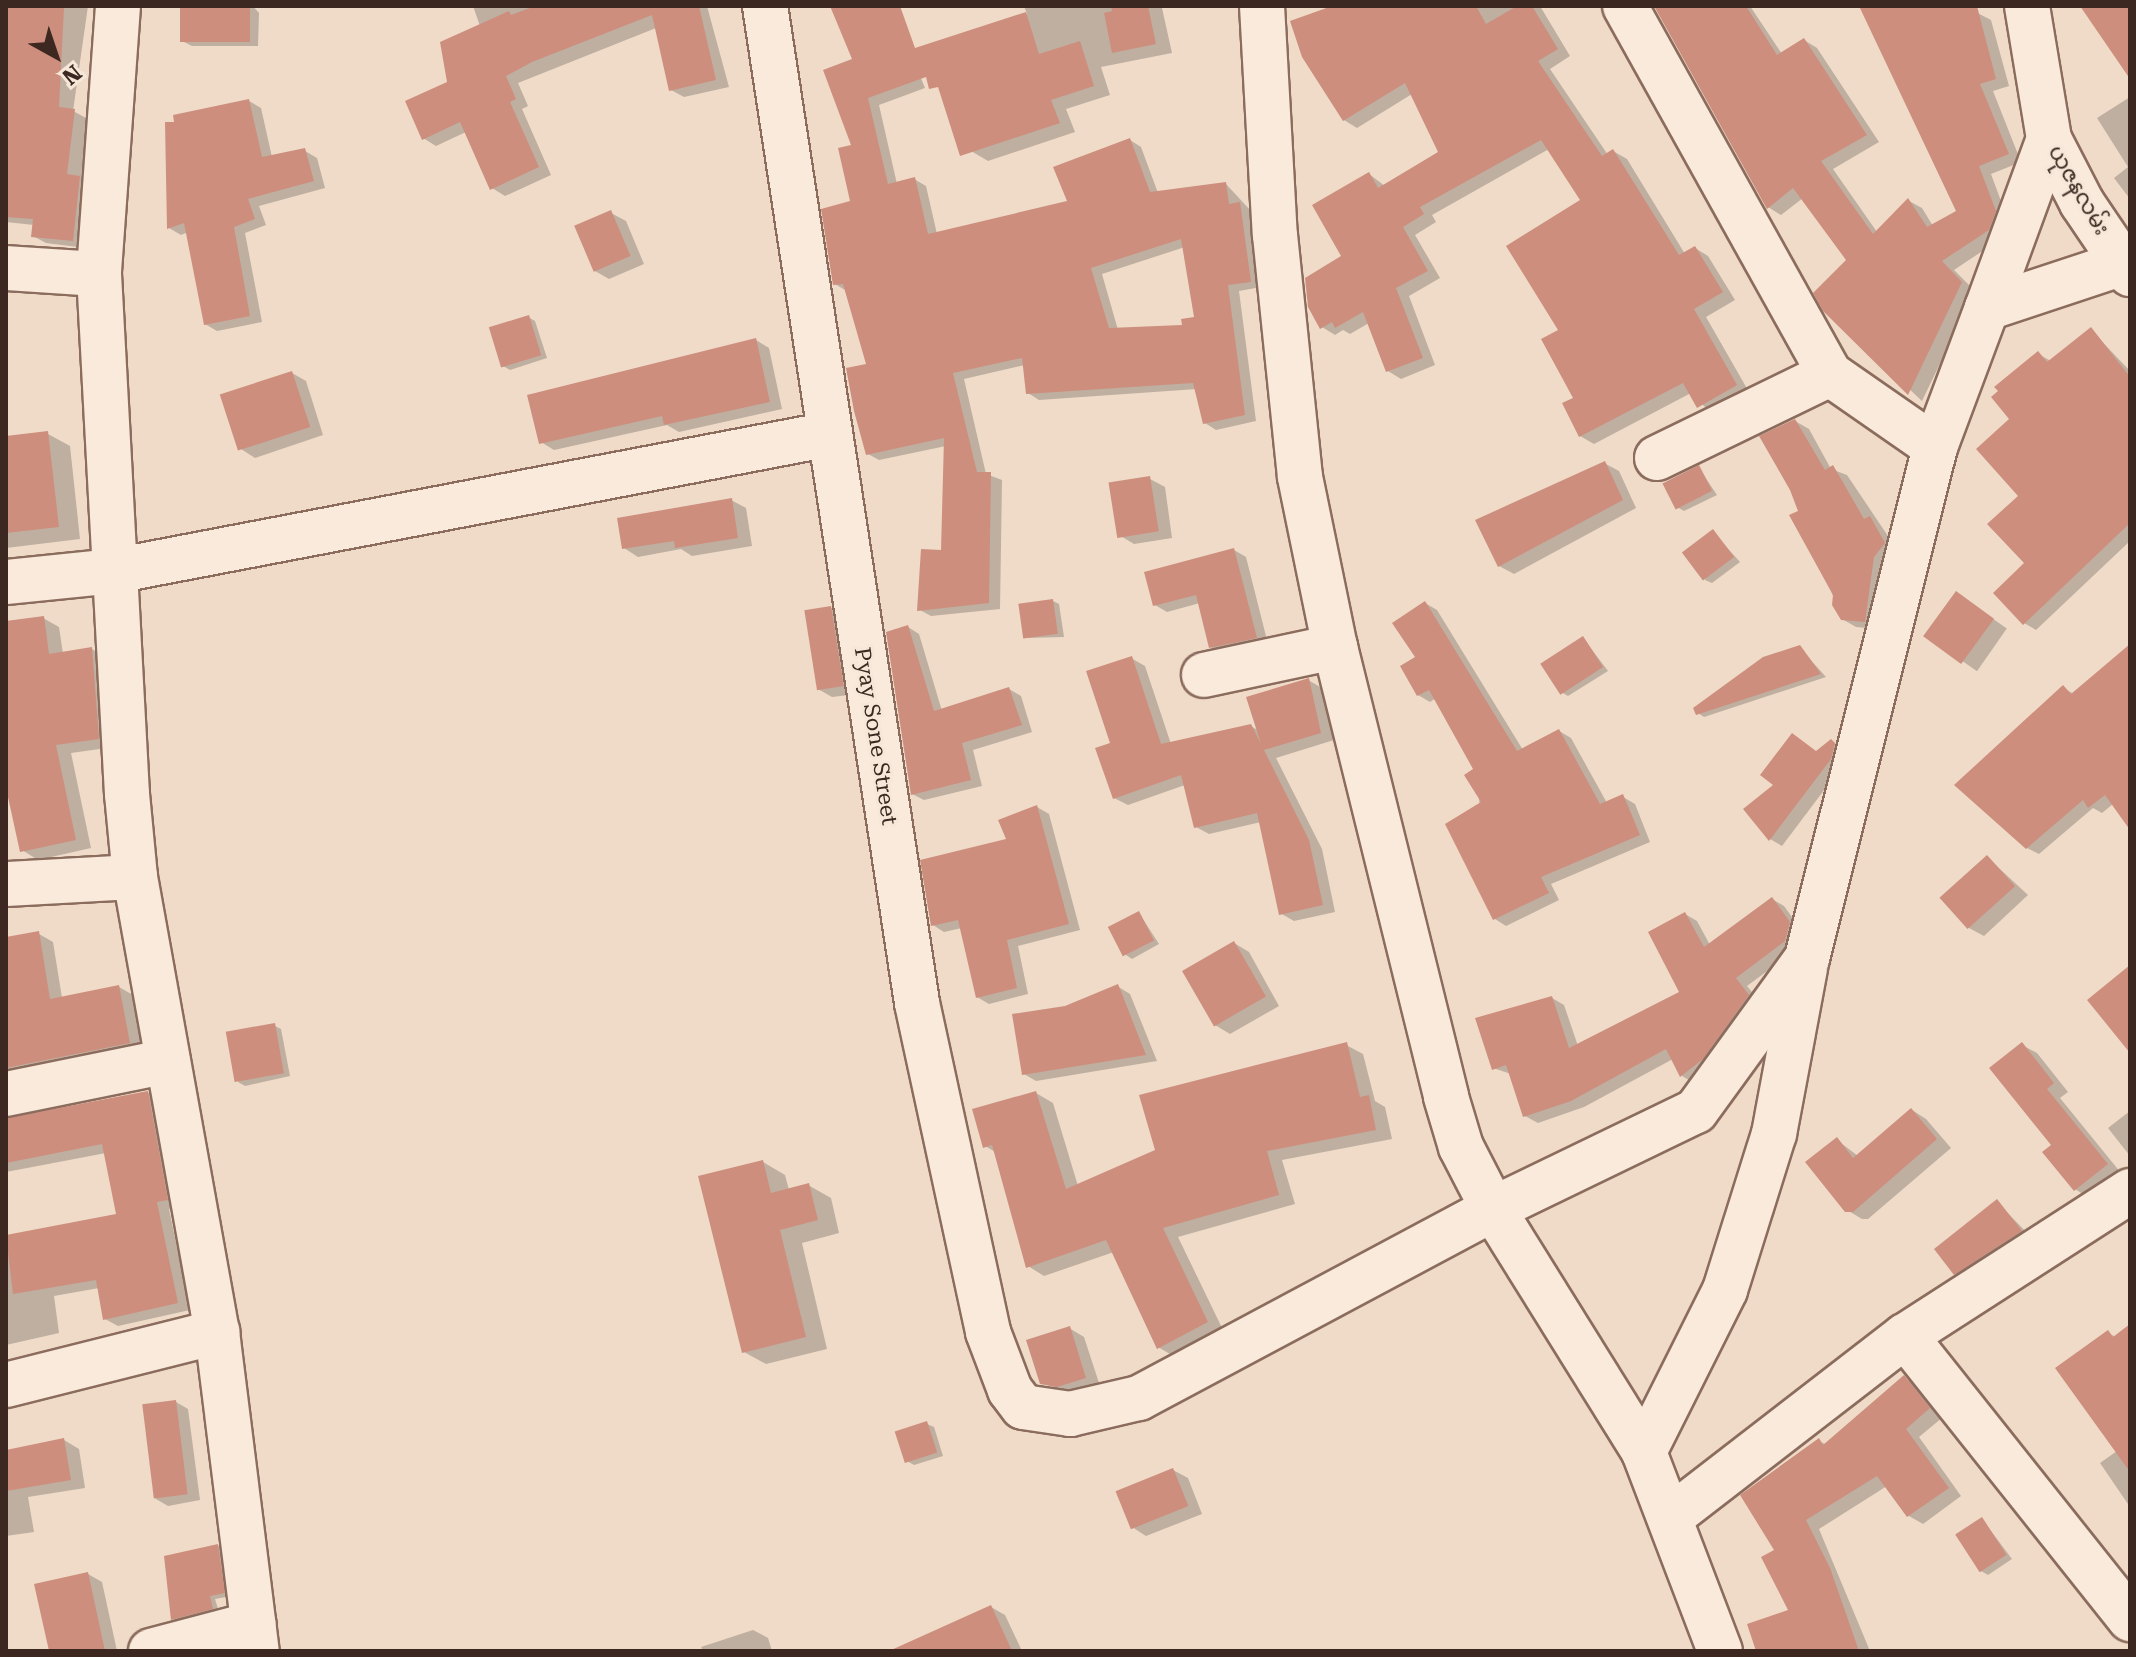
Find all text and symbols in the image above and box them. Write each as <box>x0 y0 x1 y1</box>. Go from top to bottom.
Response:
north arrow <box>16 16 96 96</box>
text: N <box>57 60 86 90</box>
street label: ယုဇနလမ်း <box>2043 140 2115 240</box>
street label: Pyay Sone Street <box>849 645 903 827</box>

